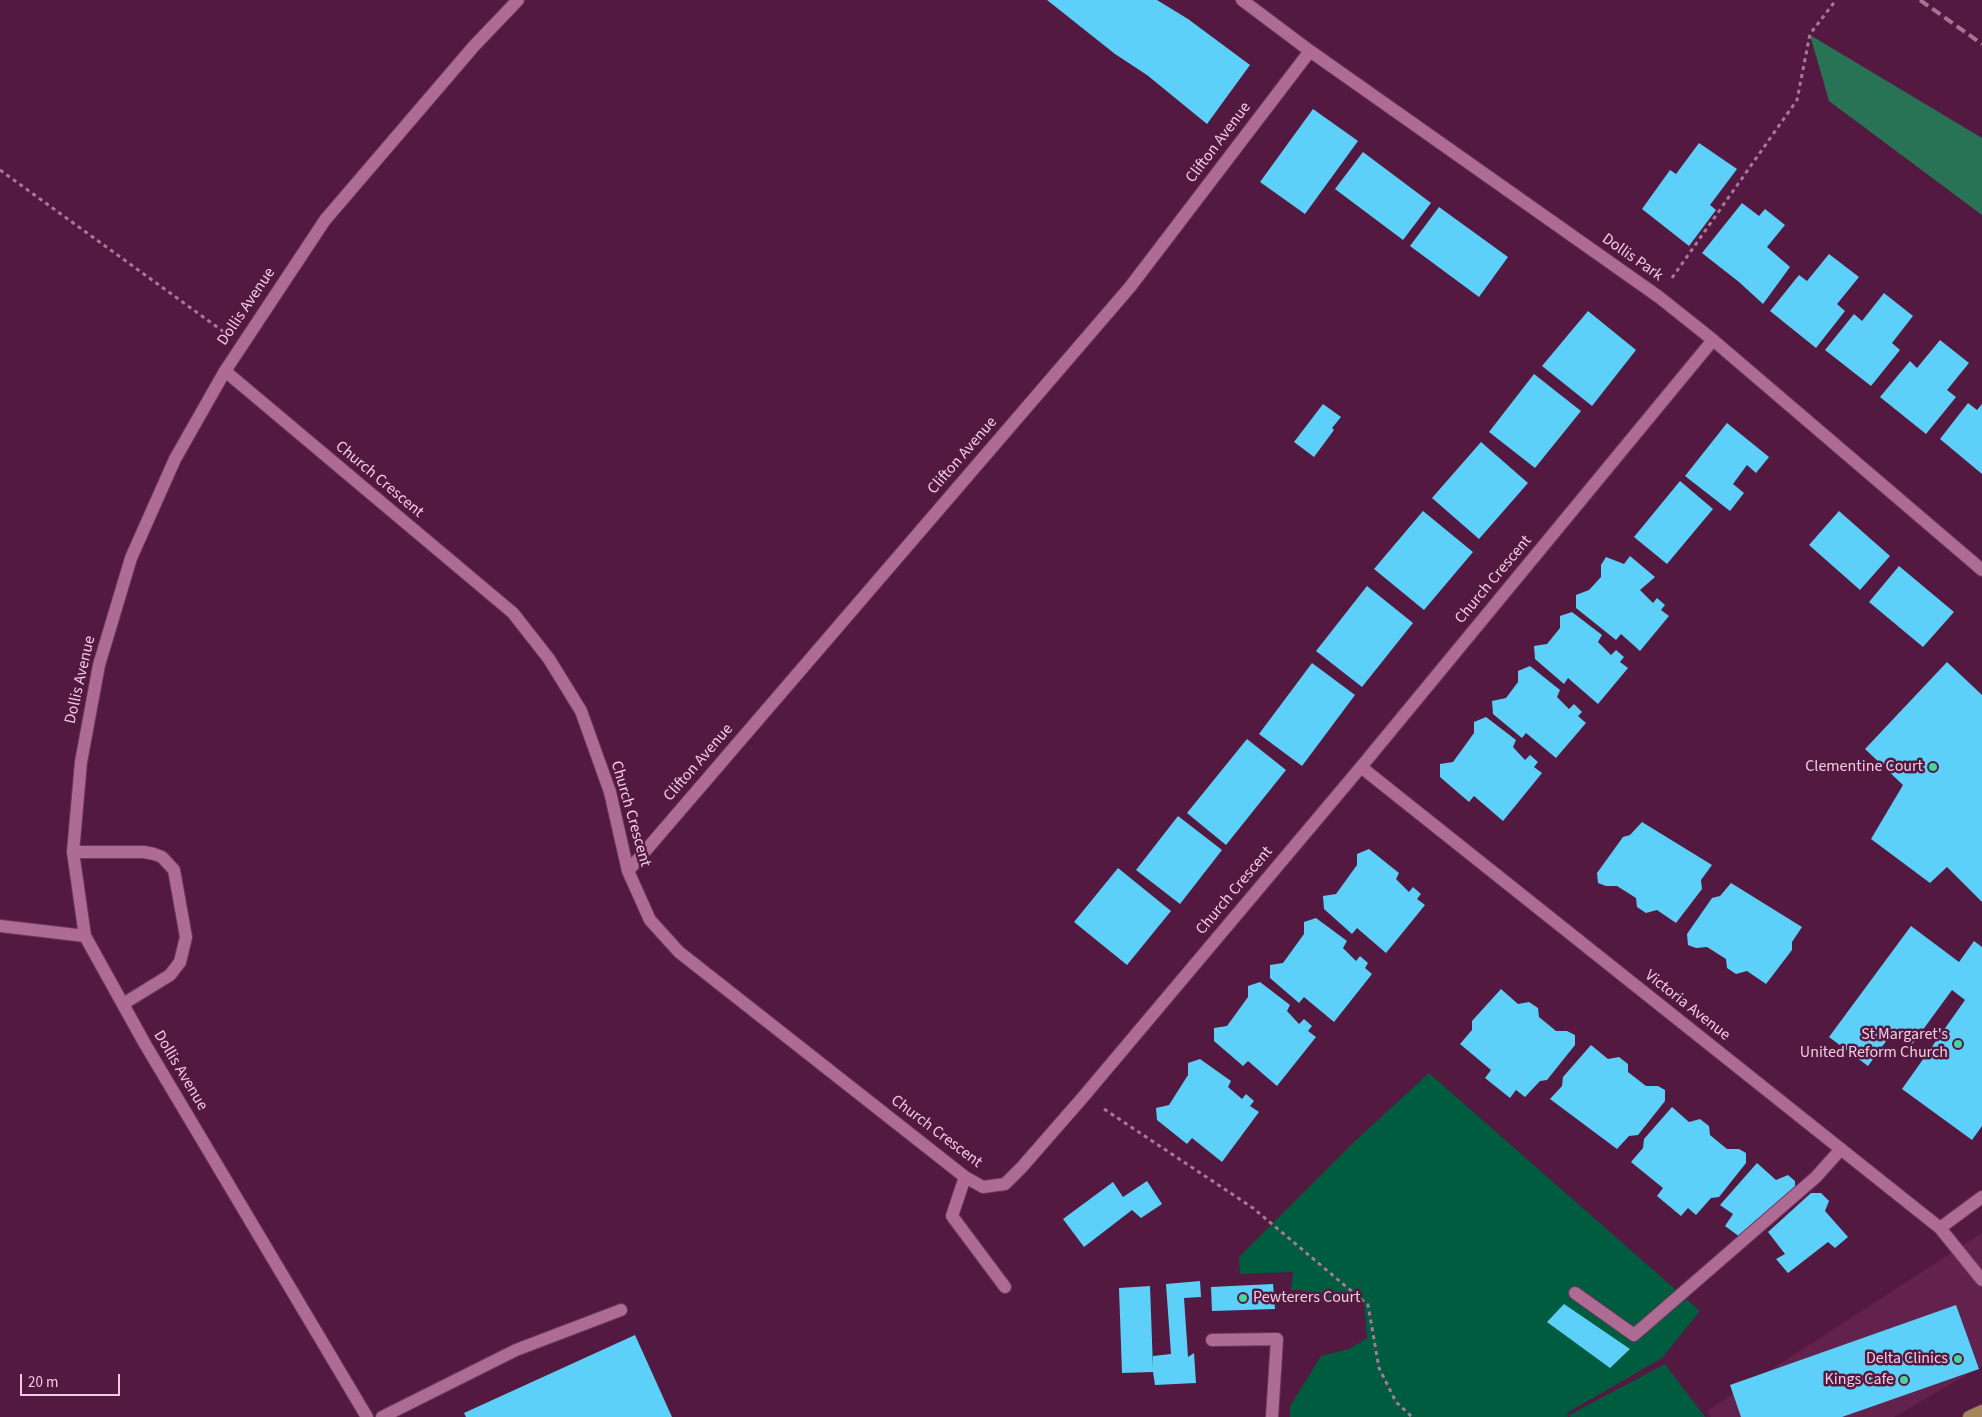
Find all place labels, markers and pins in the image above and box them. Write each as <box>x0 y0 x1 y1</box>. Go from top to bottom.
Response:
place label: Clementine Court <box>1805 757 1923 777</box>
marker: Clementine Court <box>1927 761 1939 773</box>
place label: St Margaret's United Reform Church <box>1800 1025 1948 1063</box>
marker: St Margaret's United Reform Church <box>1952 1038 1964 1050</box>
place label: Pewterers Court <box>1253 1288 1361 1308</box>
marker: Pewterers Court <box>1237 1292 1249 1304</box>
place label: Delta Clinics <box>1866 1349 1948 1369</box>
marker: Delta Clinics <box>1952 1353 1964 1365</box>
place label: Kings Cafe <box>1824 1370 1894 1390</box>
marker: Kings Cafe <box>1898 1374 1910 1386</box>

